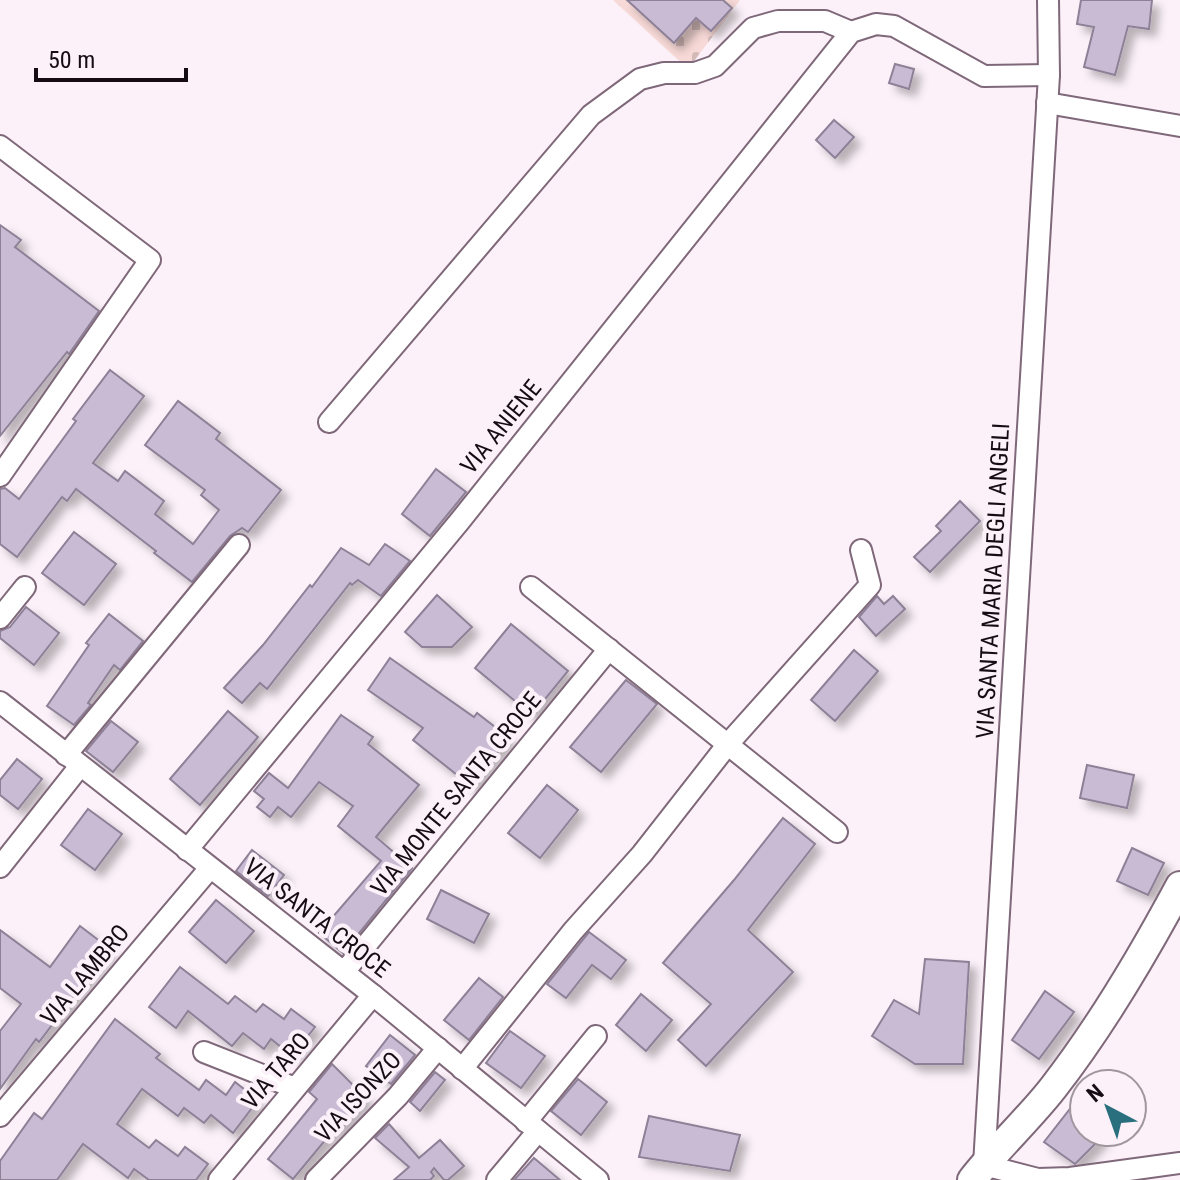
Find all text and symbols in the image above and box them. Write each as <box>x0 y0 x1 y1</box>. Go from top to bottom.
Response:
scale bar <box>36 32 186 82</box>
text: 50 m <box>48 46 95 74</box>
street label: VIA ANIENE <box>455 374 547 480</box>
street label: VIA SANTA MARIA DEGLI ANGELI <box>971 422 1015 740</box>
street label: VIA MONTE SANTA CROCE <box>365 686 547 902</box>
street label: VIA SANTA CROCE <box>239 852 395 984</box>
street label: VIA LAMBRO <box>35 919 135 1031</box>
street label: VIA TARO <box>236 1027 316 1115</box>
street label: VIA ISONZO <box>309 1046 407 1148</box>
north arrow <box>1068 1068 1148 1148</box>
text: N <box>1082 1079 1108 1107</box>

